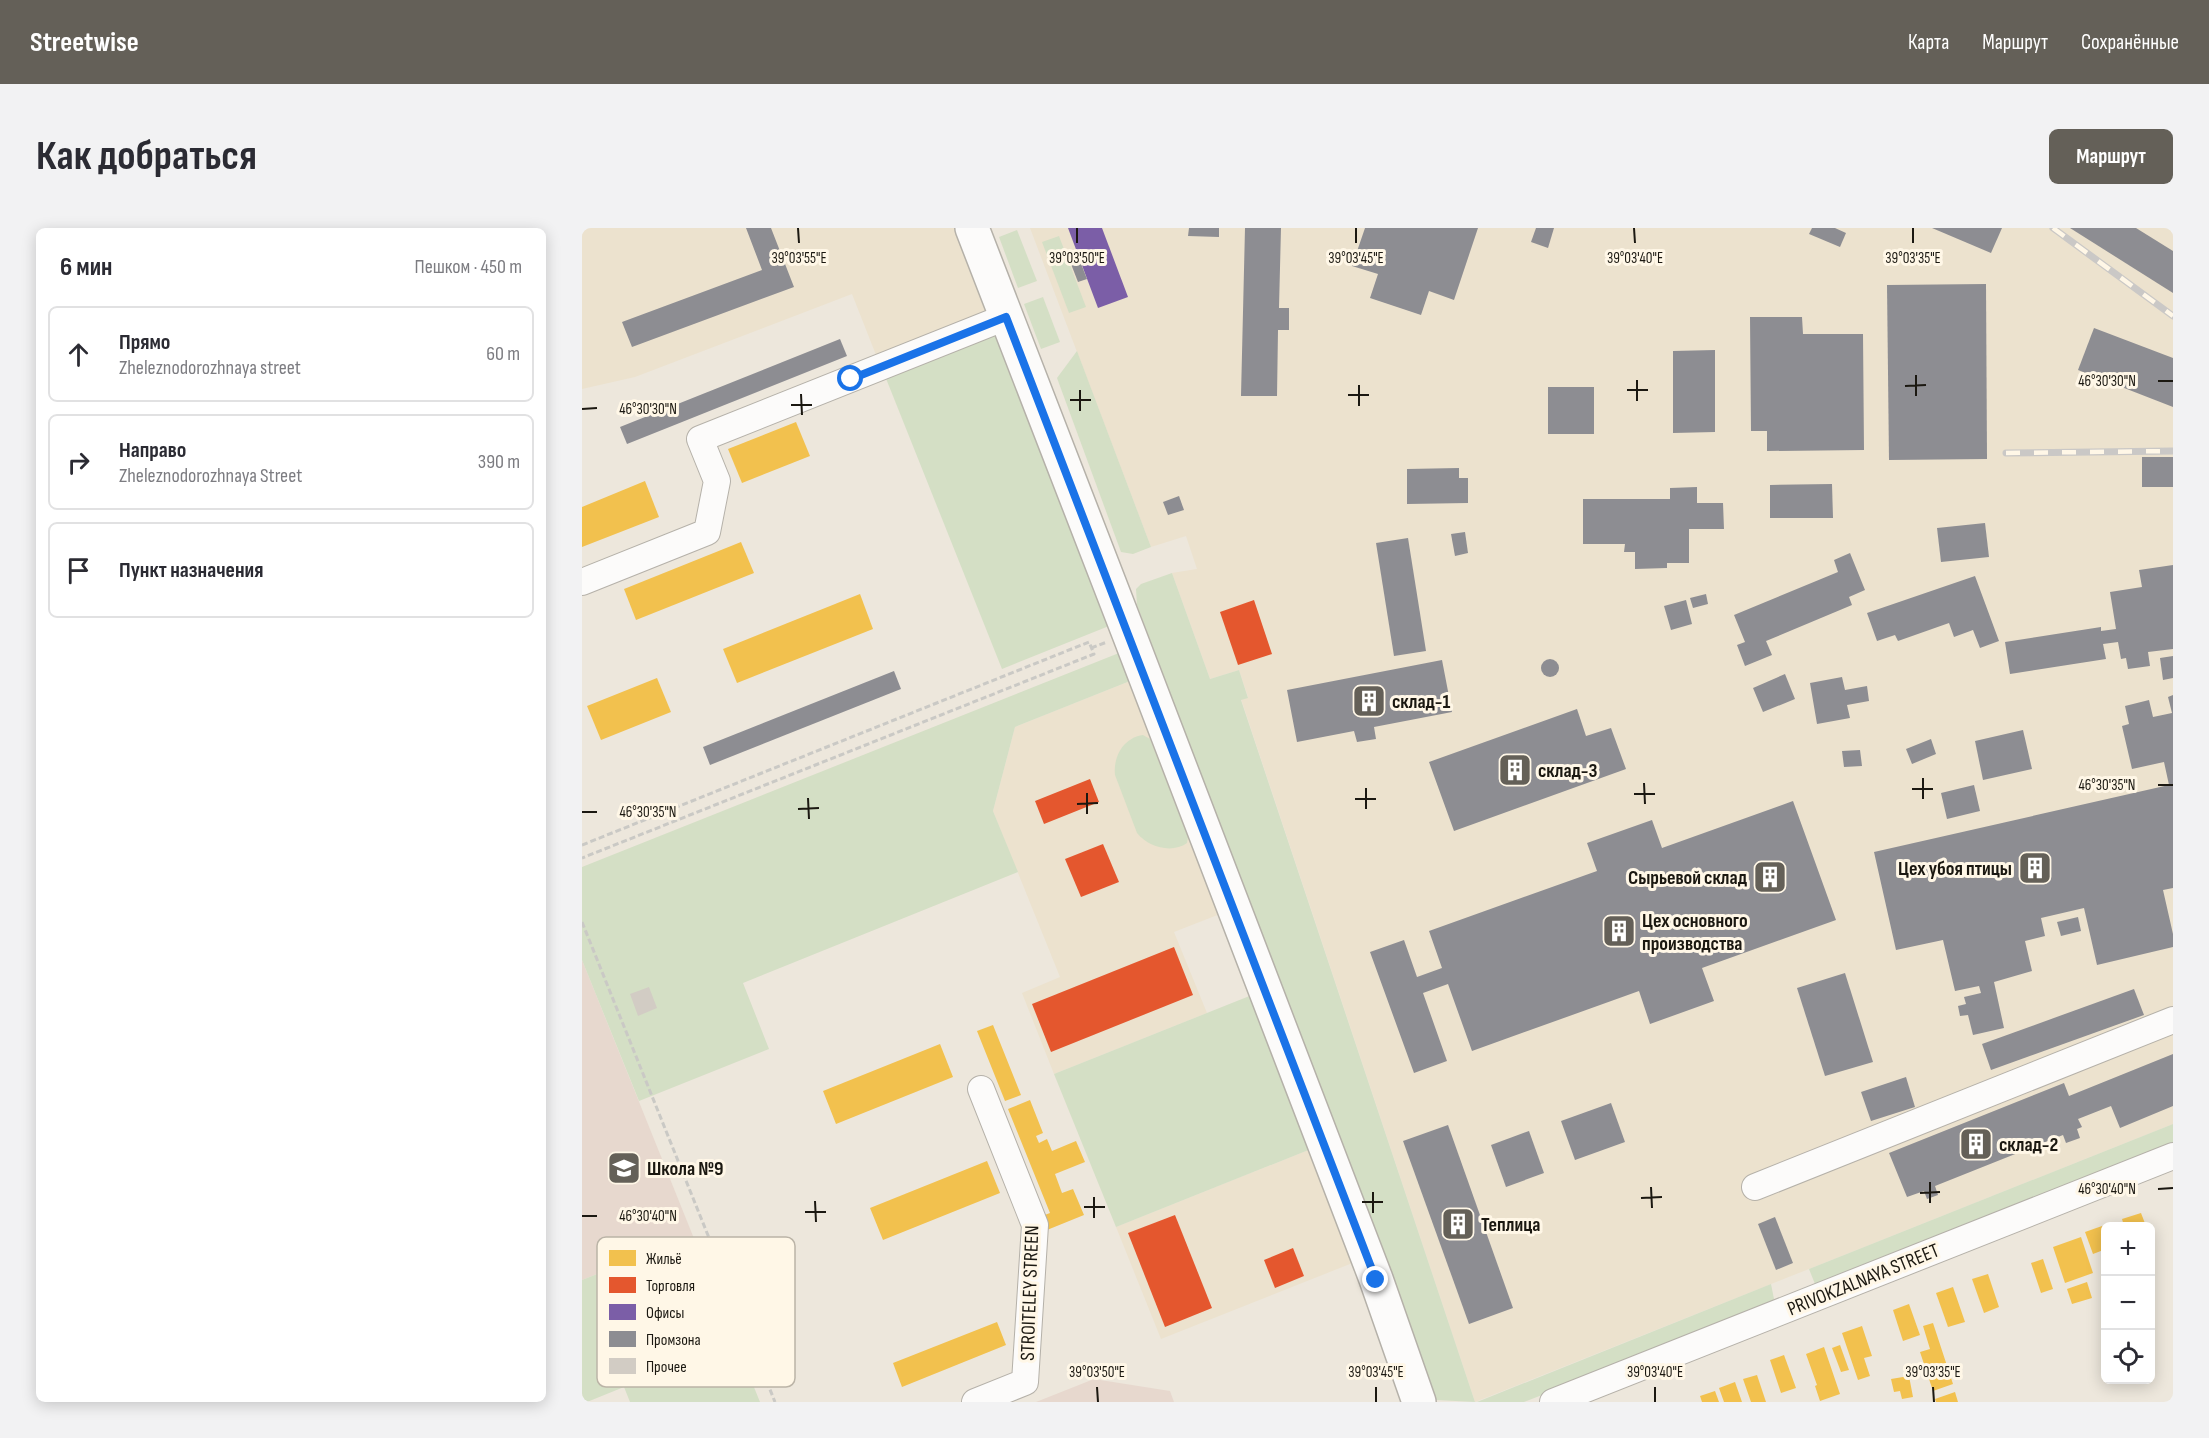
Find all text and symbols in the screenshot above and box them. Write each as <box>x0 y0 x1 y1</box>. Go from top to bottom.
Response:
text: Streetwise <box>30 26 139 59</box>
text: Карта <box>1908 30 1949 55</box>
text: Маршрут <box>1982 30 2048 55</box>
text: Сохранённые <box>2081 30 2179 55</box>
button: Маршрут <box>2049 129 2173 184</box>
text: Как добраться <box>36 131 257 182</box>
text: 39°03'55"E <box>771 249 827 268</box>
text: 39°03'50"E <box>1049 249 1105 268</box>
text: 39°03'45"E <box>1328 249 1384 268</box>
text: 39°03'40"E <box>1607 249 1663 268</box>
text: 39°03'35"E <box>1885 249 1941 268</box>
text: 6 мин <box>60 252 112 283</box>
text: Пешком · 450 m <box>415 255 522 279</box>
text: Прямо <box>119 329 170 356</box>
icon: ahead <box>62 338 95 371</box>
text: 60 m <box>486 342 520 366</box>
text: Zheleznodorozhnaya street <box>119 356 301 380</box>
route start <box>837 365 863 391</box>
text: 46°30'30"N <box>2078 372 2136 391</box>
text: 46°30'30"N <box>619 400 677 419</box>
text: Направо <box>119 437 186 464</box>
icon: right <box>62 446 95 479</box>
text: 390 m <box>478 450 520 474</box>
text: Zheleznodorozhnaya Street <box>119 464 302 488</box>
icon: arrive <box>62 554 95 587</box>
text: Пункт назначения <box>119 557 263 584</box>
building icon: склад-1 <box>1351 683 1387 719</box>
place label: склад-1 <box>1392 690 1450 714</box>
building icon: склад-3 <box>1497 752 1533 788</box>
place label: склад-3 <box>1538 759 1597 783</box>
text: 46°30'35"N <box>2079 776 2135 795</box>
text: 46°30'35"N <box>620 803 676 822</box>
building icon: Цех убоя птицы <box>2017 850 2053 886</box>
place label: Цех убоя птицы <box>1898 857 2012 881</box>
building icon: Сырьевой склад <box>1752 859 1788 895</box>
place label: Сырьевой склад <box>1628 866 1748 890</box>
place label: Цех основного производства <box>1642 909 1748 956</box>
building icon: Цех основного производства <box>1601 913 1637 949</box>
building icon: склад-2 <box>1958 1126 1994 1162</box>
place label: склад-2 <box>1999 1133 2058 1157</box>
school or university icon: Школа №9 <box>606 1150 642 1186</box>
place label: Школа №9 <box>647 1157 724 1181</box>
text: 46°30'40"N <box>2078 1180 2136 1199</box>
building icon: Теплица <box>1440 1206 1476 1242</box>
text: 46°30'40"N <box>619 1207 677 1226</box>
place label: Теплица <box>1481 1213 1540 1237</box>
map controls <box>2101 1222 2155 1384</box>
button: + <box>2101 1222 2155 1276</box>
street label: STROITELEY STREEN <box>1016 1225 1044 1361</box>
legend <box>597 1237 795 1387</box>
street label: PRIVOKZALNAYA STREET <box>1784 1239 1943 1321</box>
text: Жильё <box>646 1250 682 1269</box>
route end <box>1362 1266 1388 1292</box>
button: − <box>2101 1276 2155 1330</box>
text: Торговля <box>646 1277 695 1296</box>
text: Офисы <box>646 1304 684 1323</box>
button: locate <box>2101 1330 2155 1384</box>
text: Промзона <box>646 1331 701 1350</box>
text: Прочее <box>646 1358 687 1377</box>
text: 39°03'50"E <box>1069 1363 1125 1382</box>
text: 39°03'45"E <box>1348 1363 1404 1382</box>
text: 39°03'40"E <box>1627 1363 1683 1382</box>
text: 39°03'35"E <box>1905 1363 1961 1382</box>

